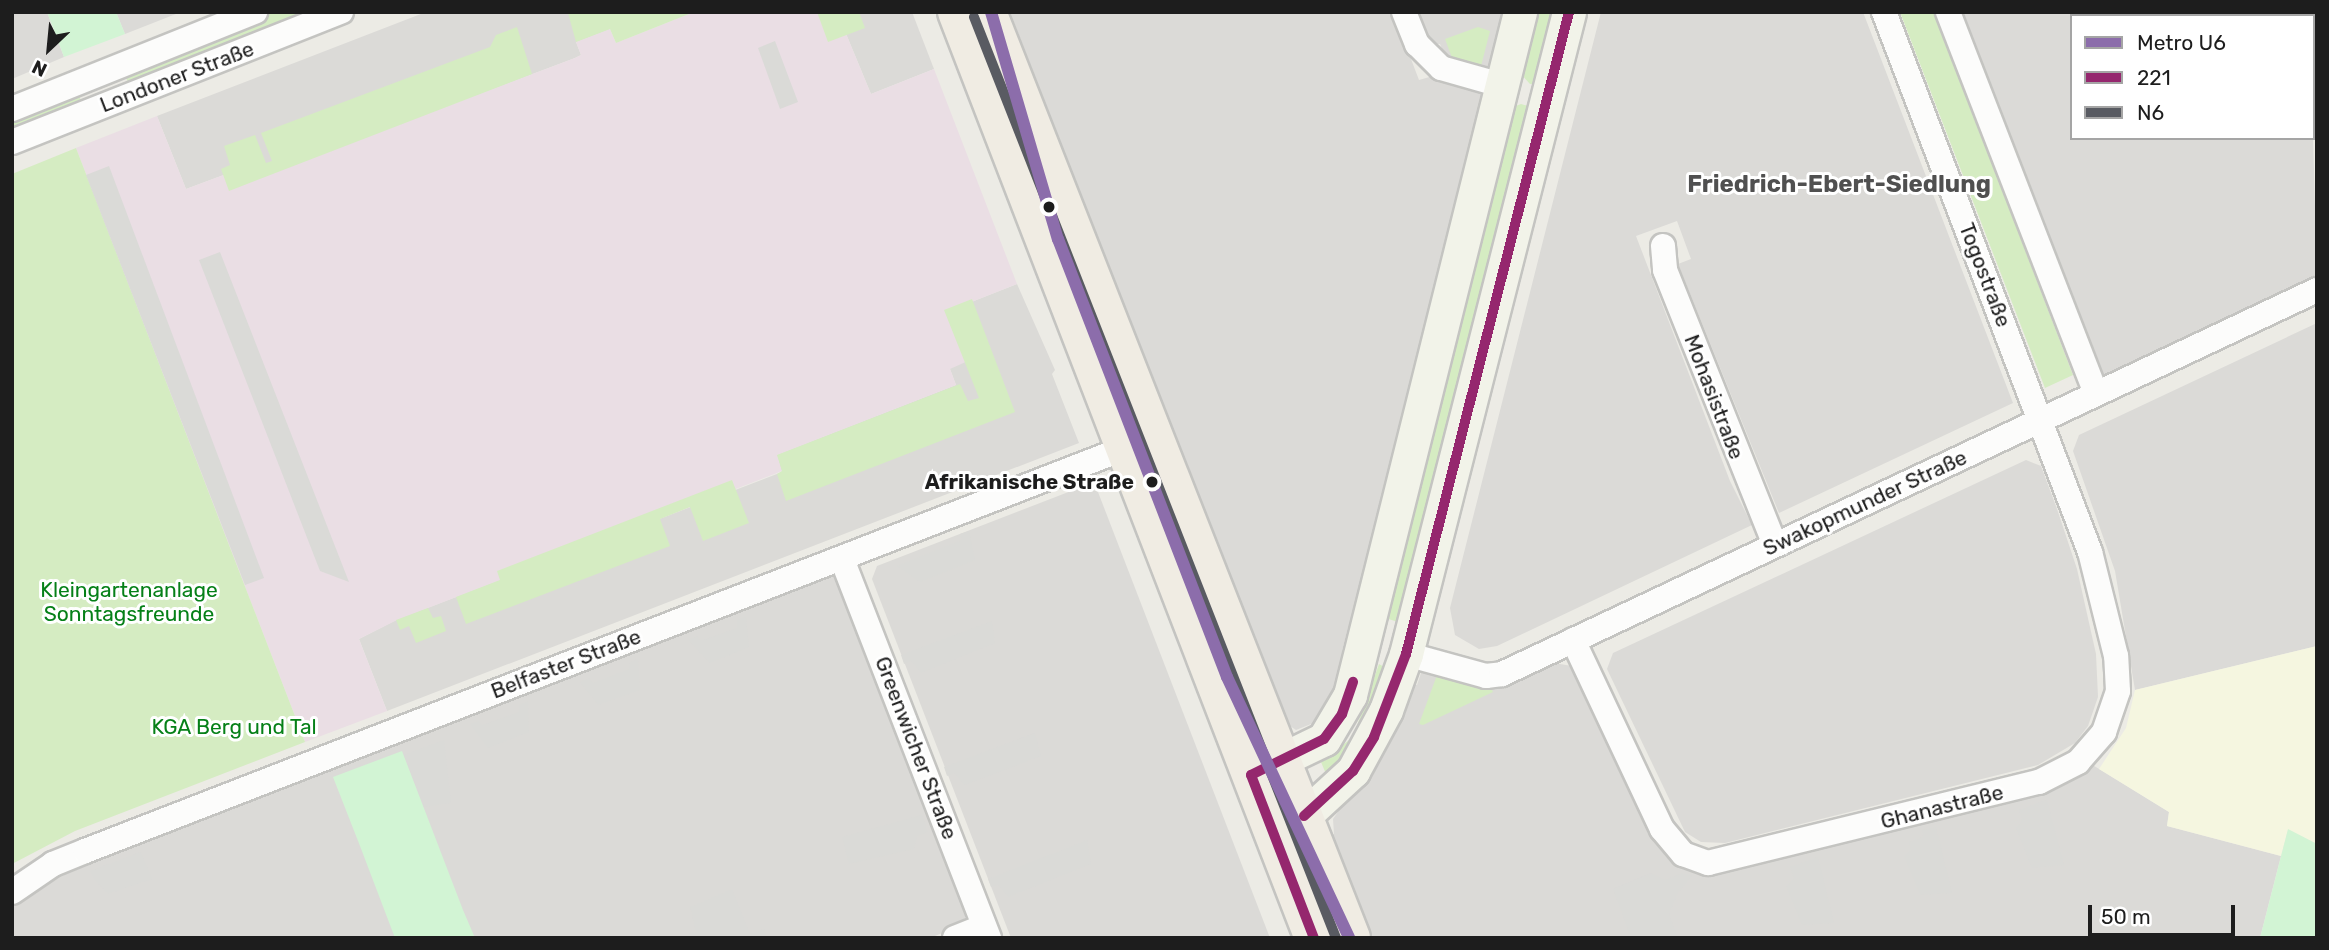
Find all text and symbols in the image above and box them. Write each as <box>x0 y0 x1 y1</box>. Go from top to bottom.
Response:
north arrow <box>14 14 84 84</box>
legend <box>2070 14 2315 140</box>
text: Metro U6 <box>2137 30 2226 55</box>
street label: Londoner Straße <box>96 36 258 118</box>
text: N <box>28 55 51 82</box>
text: 221 <box>2137 65 2171 90</box>
text: N6 <box>2137 100 2164 125</box>
district label: Friedrich-Ebert-Siedlung <box>1687 171 1991 199</box>
unlabelled marker <box>1042 200 1056 214</box>
street label: Togostraße <box>1954 219 2016 331</box>
street label: Mohasistraße <box>1679 331 1749 463</box>
street label: Swakopmunder Straße <box>1759 445 1971 561</box>
place label: Afrikanische Straße <box>925 469 1134 495</box>
marker: Afrikanische Straße <box>1140 470 1164 494</box>
park label: Kleingartenanlage Sonntagsfreunde <box>40 577 218 627</box>
street label: Belfaster Straße <box>487 624 645 704</box>
street label: Greenwicher Straße <box>869 653 963 843</box>
park label: KGA Berg und Tal <box>151 714 317 740</box>
street label: Ghanastraße <box>1878 780 2006 834</box>
scale bar <box>2091 890 2238 934</box>
text: 50 m <box>2101 904 2151 929</box>

